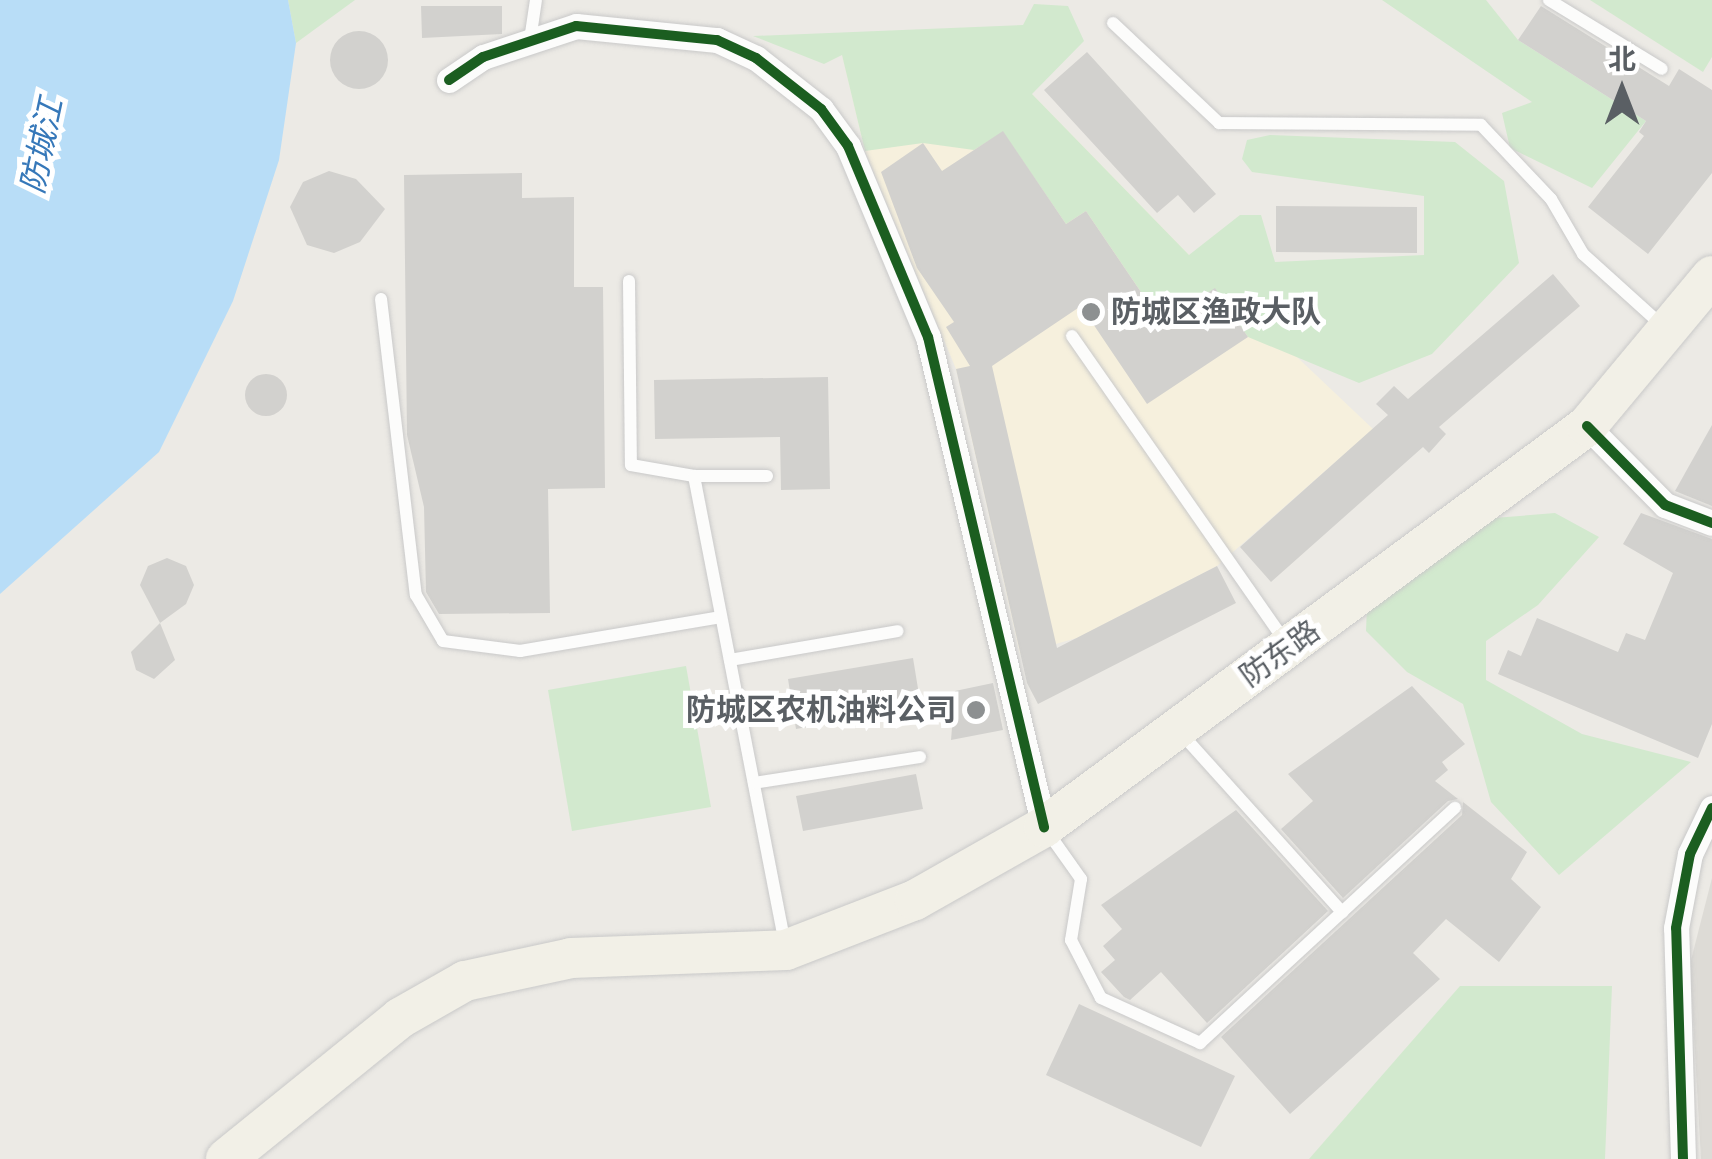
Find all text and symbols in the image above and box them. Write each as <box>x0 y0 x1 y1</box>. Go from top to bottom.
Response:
text: 北 <box>1608 39 1636 80</box>
north arrow <box>1572 40 1672 140</box>
water label: 防城江 <box>13 95 71 197</box>
place label: 防城区渔政大队 <box>1111 294 1321 330</box>
marker: 防城区渔政大队 <box>1080 301 1102 323</box>
street label: 防东路 <box>1233 613 1327 695</box>
place label: 防城区农机油料公司 <box>686 692 956 728</box>
marker: 防城区农机油料公司 <box>965 699 987 721</box>

